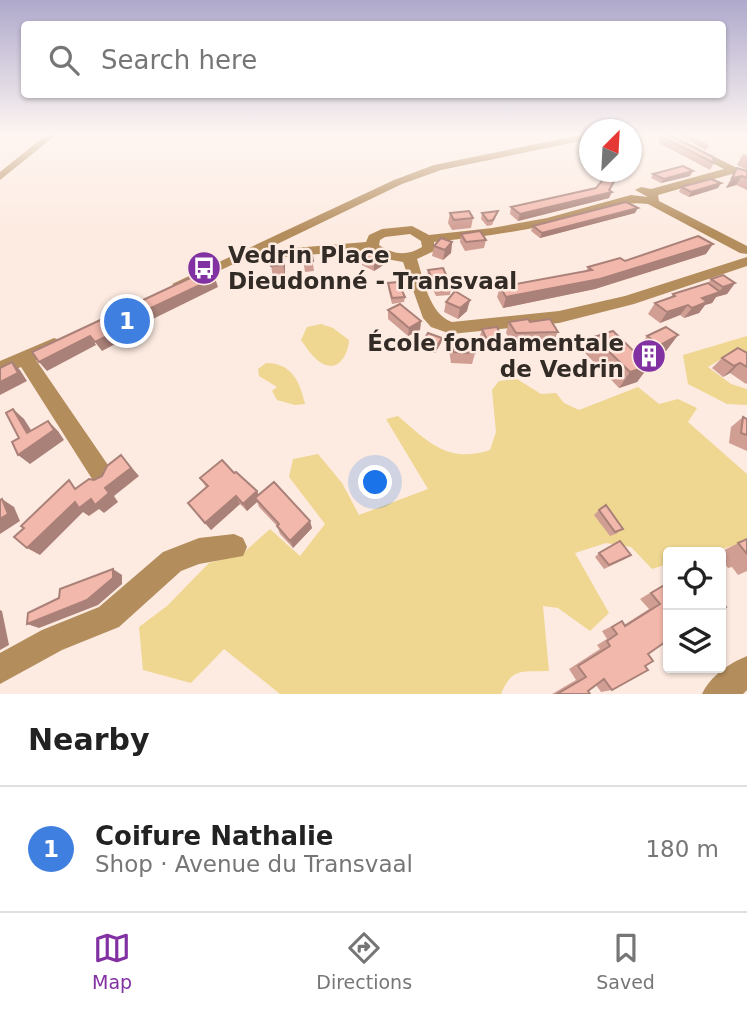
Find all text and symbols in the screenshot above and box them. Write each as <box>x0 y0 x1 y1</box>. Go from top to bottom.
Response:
search box <box>21 21 726 98</box>
icon: search <box>45 41 83 79</box>
text: Search here <box>101 45 257 75</box>
north arrow <box>579 119 642 182</box>
place label: Vedrin Place Dieudonné - Transvaal <box>228 242 517 294</box>
bus stop icon: Vedrin Place Dieudonné - Transvaal <box>185 249 223 287</box>
pin: 1 <box>104 295 150 347</box>
place label: École fondamentale de Vedrin <box>367 329 624 382</box>
building icon: École fondamentale de Vedrin <box>630 337 668 375</box>
your location <box>358 465 392 499</box>
map controls <box>663 547 726 673</box>
button: locate <box>663 547 726 610</box>
button: layers <box>663 610 726 673</box>
text: Nearby <box>28 722 150 757</box>
text: Coifure Nathalie <box>95 821 333 851</box>
text: 1 <box>43 836 59 862</box>
text: 180 m <box>645 836 719 862</box>
text: Shop · Avenue du Transvaal <box>95 851 413 877</box>
tab: Map <box>92 929 132 993</box>
tab: Directions <box>316 929 412 993</box>
tab: Saved <box>596 929 655 993</box>

